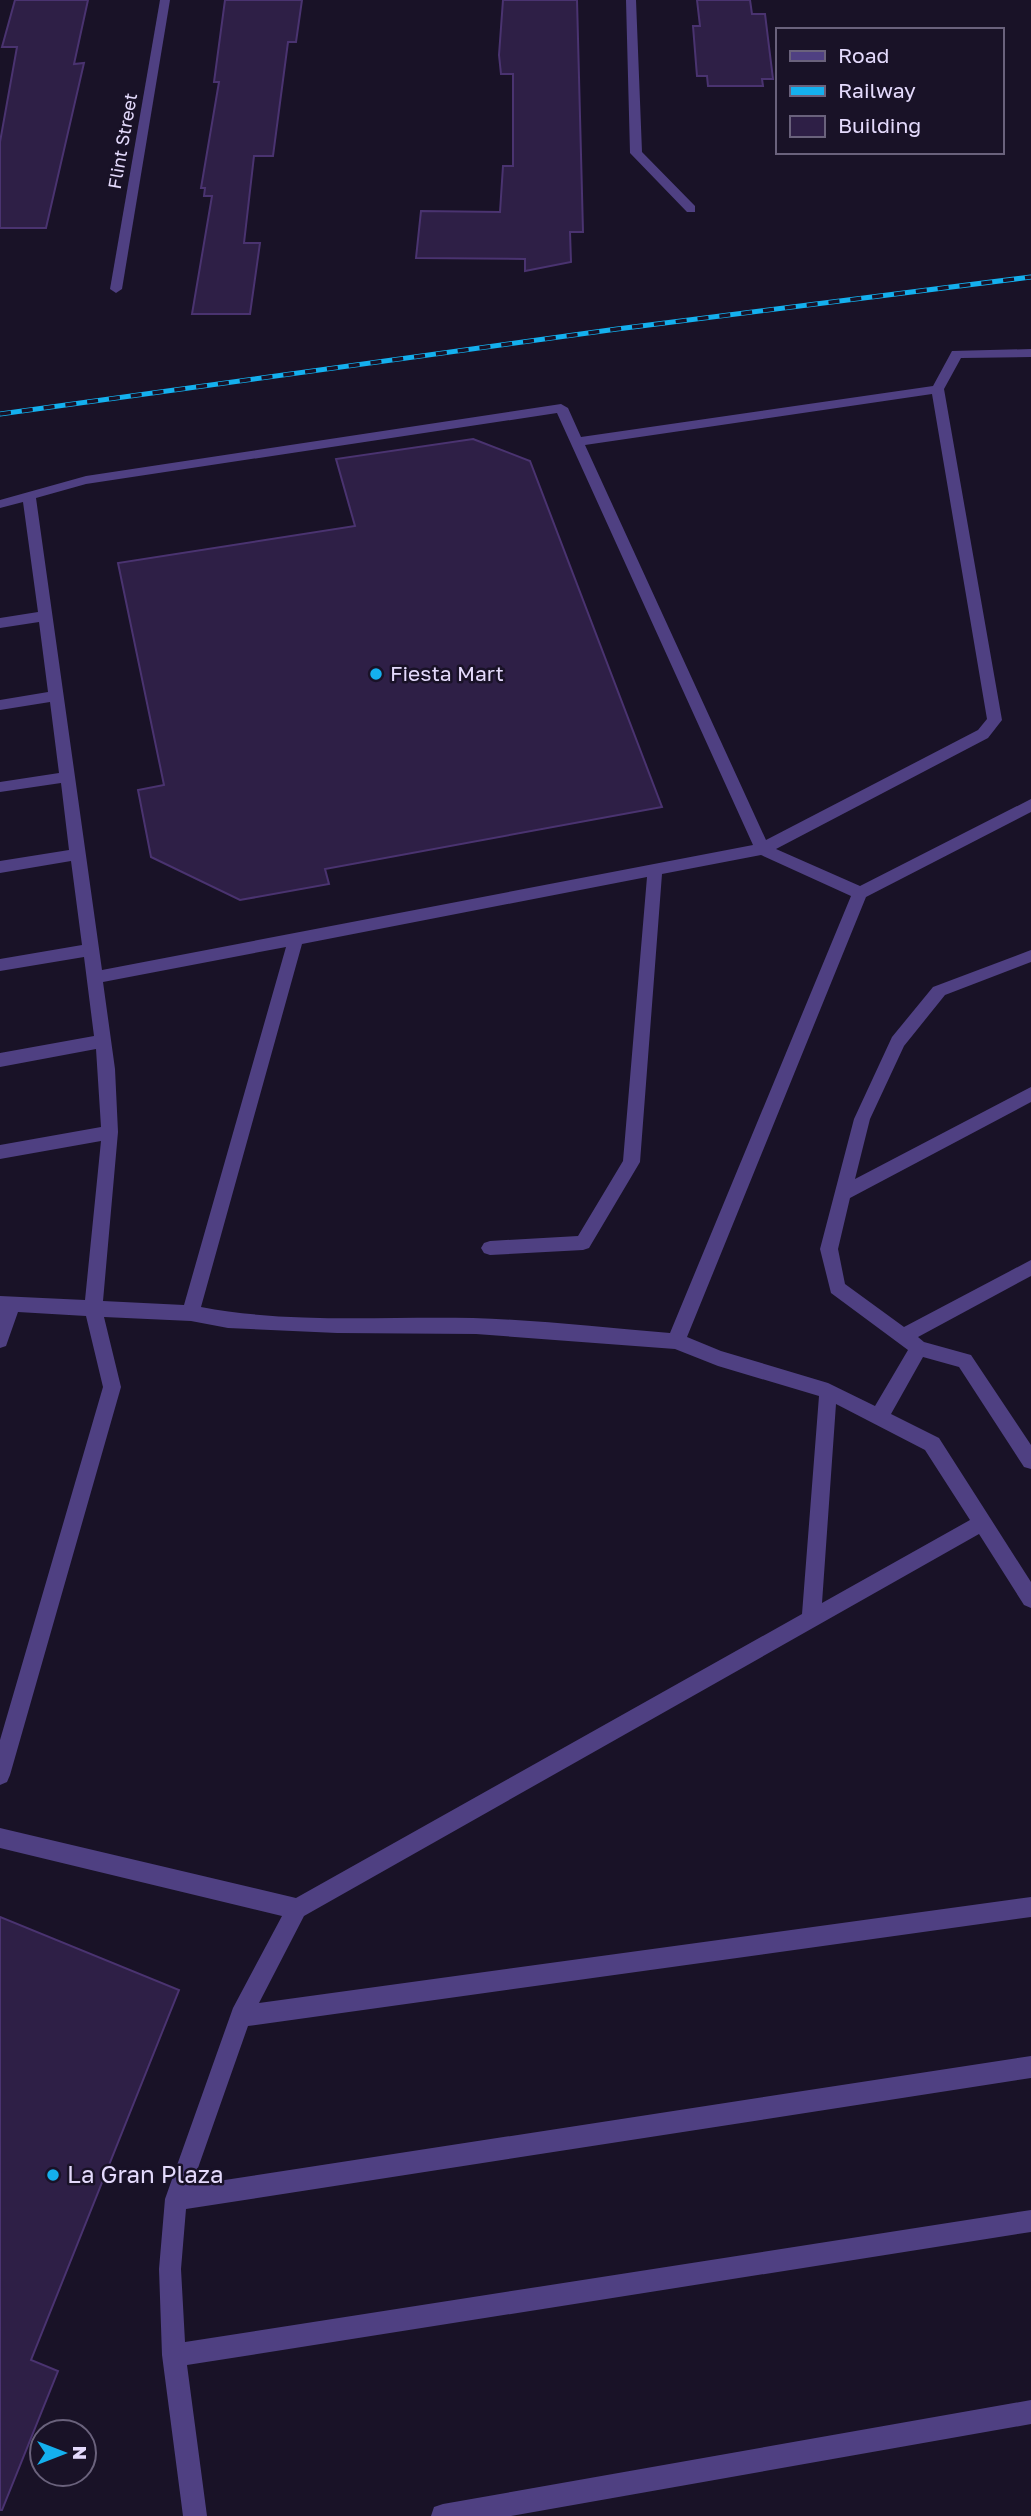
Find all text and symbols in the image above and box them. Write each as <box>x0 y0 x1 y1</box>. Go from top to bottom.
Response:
legend <box>776 28 1003 154</box>
text: Road <box>838 42 889 68</box>
text: Railway <box>838 77 916 103</box>
street label: Flint Street <box>103 91 141 191</box>
text: Building <box>838 112 921 138</box>
place label: Fiesta Mart <box>390 660 504 686</box>
marker: Fiesta Mart <box>368 666 384 682</box>
place label: La Gran Plaza <box>67 2159 224 2188</box>
marker: La Gran Plaza <box>45 2167 61 2183</box>
north arrow <box>28 2418 98 2488</box>
text: N <box>69 2446 92 2460</box>

